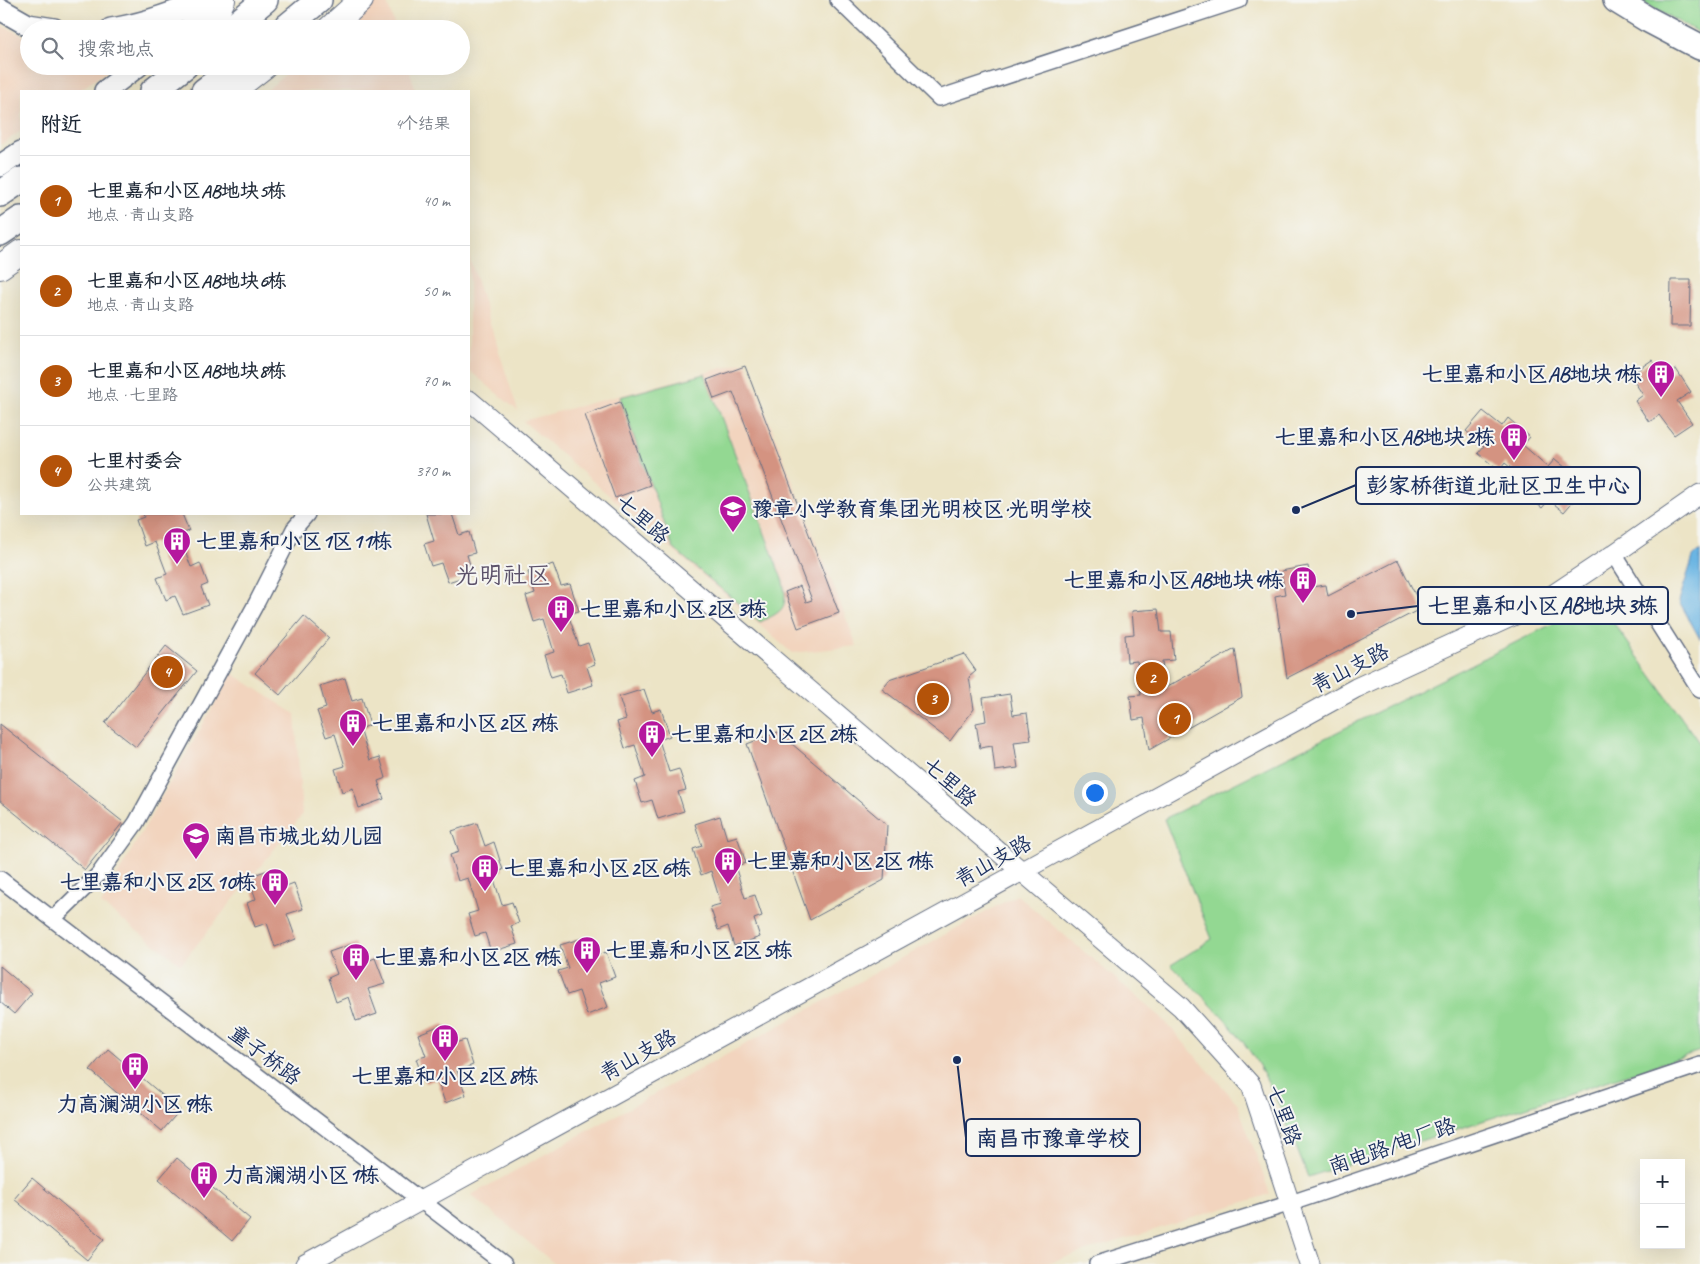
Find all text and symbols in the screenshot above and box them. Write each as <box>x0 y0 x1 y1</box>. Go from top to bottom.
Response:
search box <box>20 20 470 75</box>
icon: search <box>38 34 66 62</box>
text: 搜索地点 <box>78 37 154 61</box>
text: 附近 <box>40 111 82 137</box>
text: 4个结果 <box>395 114 450 134</box>
text: 七里嘉和小区AB地块5栋 <box>87 179 286 203</box>
text: 1 <box>52 191 60 211</box>
text: 40 m <box>423 191 450 211</box>
text: 地点 · 青山支路 <box>87 205 194 225</box>
text: 七里嘉和小区AB地块6栋 <box>87 269 287 293</box>
text: 2 <box>52 281 60 301</box>
text: 50 m <box>423 281 450 301</box>
text: 地点 · 青山支路 <box>87 295 194 315</box>
text: 七里嘉和小区AB地块8栋 <box>87 359 286 383</box>
building icon: 七里嘉和小区AB地块1栋 <box>1646 359 1676 398</box>
place label: 七里嘉和小区AB地块1栋 <box>1422 361 1642 387</box>
text: 3 <box>52 371 60 391</box>
text: 70 m <box>423 371 450 391</box>
text: 地点 · 七里路 <box>87 385 178 405</box>
building icon: 七里嘉和小区AB地块2栋 <box>1499 422 1529 461</box>
place label: 七里嘉和小区AB地块2栋 <box>1275 424 1495 450</box>
text: 七里村委会 <box>87 449 182 473</box>
text: 4 <box>52 461 60 481</box>
text: 370 m <box>416 461 450 481</box>
callout: 彭家桥街道北社区卫生中心 <box>1356 467 1640 504</box>
text: 彭家桥街道北社区卫生中心 <box>1366 472 1630 500</box>
text: 公共建筑 <box>87 475 151 495</box>
street label: 七里路 <box>611 489 675 549</box>
school or university icon: 豫章小学教育集团光明校区·光明学校 <box>718 494 748 533</box>
place label: 豫章小学教育集团光明校区·光明学校 <box>752 496 1092 522</box>
building icon: 七里嘉和小区1区11栋 <box>162 526 192 565</box>
place label: 七里嘉和小区1区11栋 <box>196 528 392 554</box>
district label: 光明社区 <box>455 560 551 590</box>
building icon: 七里嘉和小区AB地块4栋 <box>1288 565 1318 604</box>
place label: 七里嘉和小区AB地块4栋 <box>1064 567 1284 593</box>
callout: 七里嘉和小区AB地块3栋 <box>1418 587 1668 624</box>
text: 七里嘉和小区AB地块3栋 <box>1428 592 1658 620</box>
building icon: 七里嘉和小区2区3栋 <box>546 594 576 633</box>
place label: 七里嘉和小区2区3栋 <box>580 596 767 622</box>
street label: 青山支路 <box>1307 637 1393 699</box>
pin: 4 <box>151 653 183 691</box>
pin: 2 <box>1136 659 1168 697</box>
pin: 3 <box>917 680 949 718</box>
pin: 1 <box>1159 700 1191 738</box>
building icon: 七里嘉和小区2区7栋 <box>338 708 368 747</box>
place label: 七里嘉和小区2区7栋 <box>372 710 559 736</box>
building icon: 七里嘉和小区2区2栋 <box>637 719 667 758</box>
place label: 七里嘉和小区2区2栋 <box>671 721 858 747</box>
street label: 七里路 <box>918 752 982 812</box>
your location <box>1082 780 1108 806</box>
school or university icon: 南昌市城北幼儿园 <box>181 821 211 860</box>
place label: 南昌市城北幼儿园 <box>215 823 383 849</box>
street label: 青山支路 <box>950 829 1036 893</box>
building icon: 七里嘉和小区2区1栋 <box>713 846 743 885</box>
place label: 七里嘉和小区2区1栋 <box>747 848 934 874</box>
building icon: 七里嘉和小区2区6栋 <box>470 853 500 892</box>
place label: 七里嘉和小区2区6栋 <box>504 855 691 881</box>
building icon: 七里嘉和小区2区10栋 <box>260 867 290 906</box>
place label: 七里嘉和小区2区10栋 <box>60 869 256 895</box>
building icon: 七里嘉和小区2区5栋 <box>572 935 602 974</box>
place label: 七里嘉和小区2区5栋 <box>606 937 793 963</box>
building icon: 七里嘉和小区2区9栋 <box>341 942 371 981</box>
place label: 七里嘉和小区2区9栋 <box>375 944 562 970</box>
street label: 童子桥路 <box>224 1019 306 1091</box>
building icon: 七里嘉和小区2区8栋 <box>430 1023 460 1062</box>
street label: 青山支路 <box>595 1023 681 1087</box>
building icon: 力高澜湖小区9栋 <box>120 1051 150 1090</box>
place label: 七里嘉和小区2区8栋 <box>352 1063 538 1089</box>
street label: 七里路 <box>1261 1081 1307 1149</box>
place label: 力高澜湖小区9栋 <box>57 1091 213 1117</box>
street label: 南电路/电厂路 <box>1325 1112 1459 1180</box>
callout: 南昌市豫章学校 <box>966 1119 1140 1156</box>
text: 南昌市豫章学校 <box>976 1125 1130 1153</box>
map controls <box>1640 1159 1685 1249</box>
button: + <box>1640 1159 1685 1204</box>
building icon: 力高澜湖小区1栋 <box>189 1160 219 1199</box>
place label: 力高澜湖小区1栋 <box>223 1162 379 1188</box>
button: − <box>1640 1204 1685 1249</box>

